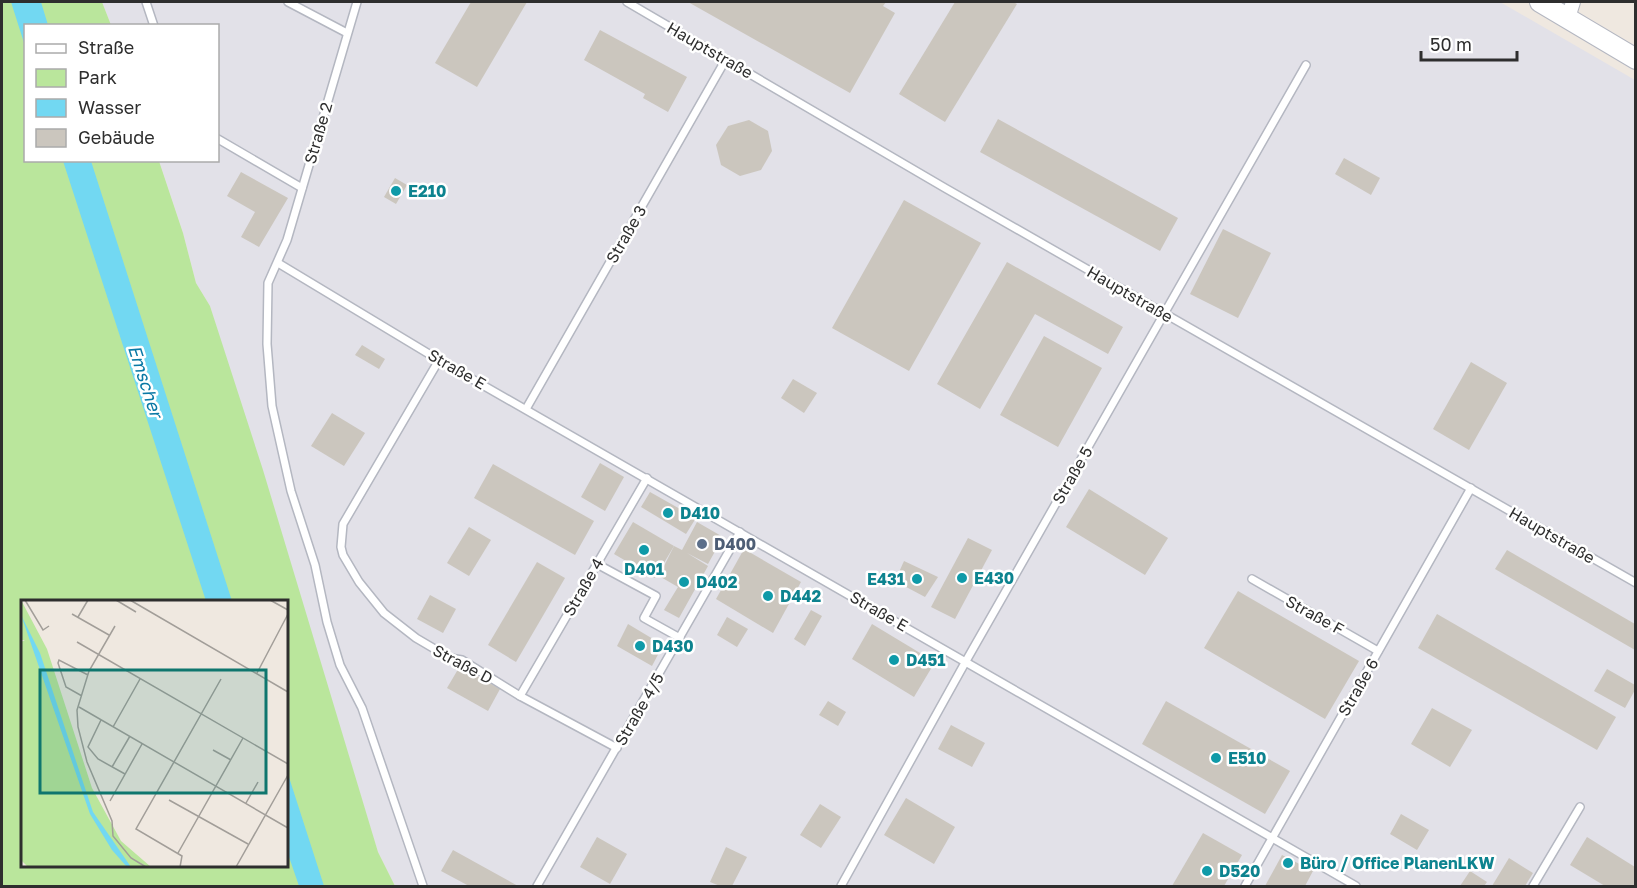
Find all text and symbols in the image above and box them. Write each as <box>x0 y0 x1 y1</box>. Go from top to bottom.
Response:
street label: Hauptstraße <box>664 17 756 83</box>
legend <box>24 24 219 162</box>
scale bar <box>1421 24 1517 62</box>
text: 50 m <box>1430 33 1472 55</box>
text: Straße <box>78 36 134 58</box>
text: Park <box>78 66 117 88</box>
text: Wasser <box>78 96 141 118</box>
street label: Straße 2 <box>300 100 336 166</box>
text: Gebäude <box>78 126 155 148</box>
place label: E210 <box>408 181 446 201</box>
marker: E210 <box>389 184 403 198</box>
street label: Straße 3 <box>601 202 651 266</box>
street label: Hauptstraße <box>1084 261 1176 327</box>
water label: Emscher <box>124 342 169 423</box>
street label: Straße E <box>424 344 490 394</box>
street label: Straße 5 <box>1048 443 1096 507</box>
street label: Hauptstraße <box>1506 502 1598 568</box>
place label: D410 <box>680 503 720 523</box>
marker: D410 <box>661 506 675 520</box>
place label: D400 <box>714 534 756 554</box>
marker: D400 <box>695 537 709 551</box>
marker: D401 <box>637 543 651 557</box>
street label: Straße 4 <box>558 554 608 620</box>
place label: D401 <box>624 559 664 579</box>
place label: E430 <box>974 568 1014 588</box>
place label: E431 <box>867 569 905 589</box>
marker: E430 <box>955 571 969 585</box>
place label: D402 <box>696 572 738 592</box>
marker: E431 <box>910 572 924 586</box>
marker: D402 <box>677 575 691 589</box>
place label: D442 <box>780 586 821 606</box>
street label: Straße E <box>846 586 912 636</box>
marker: D442 <box>761 589 775 603</box>
street label: Straße F <box>1282 591 1348 639</box>
inset map <box>21 600 288 867</box>
place label: D430 <box>652 636 694 656</box>
marker: D430 <box>633 639 647 653</box>
street label: Straße D <box>430 640 496 688</box>
place label: D451 <box>906 650 945 670</box>
marker: D451 <box>887 653 901 667</box>
street label: Straße 6 <box>1333 654 1383 720</box>
street label: Straße 4/5 <box>610 669 668 749</box>
place label: E510 <box>1228 748 1266 768</box>
marker: E510 <box>1209 751 1223 765</box>
place label: Büro / Office PlanenLKW <box>1300 853 1494 873</box>
marker: Büro / Office PlanenLKW <box>1281 856 1295 870</box>
place label: D520 <box>1219 861 1260 881</box>
marker: D520 <box>1200 864 1214 878</box>

